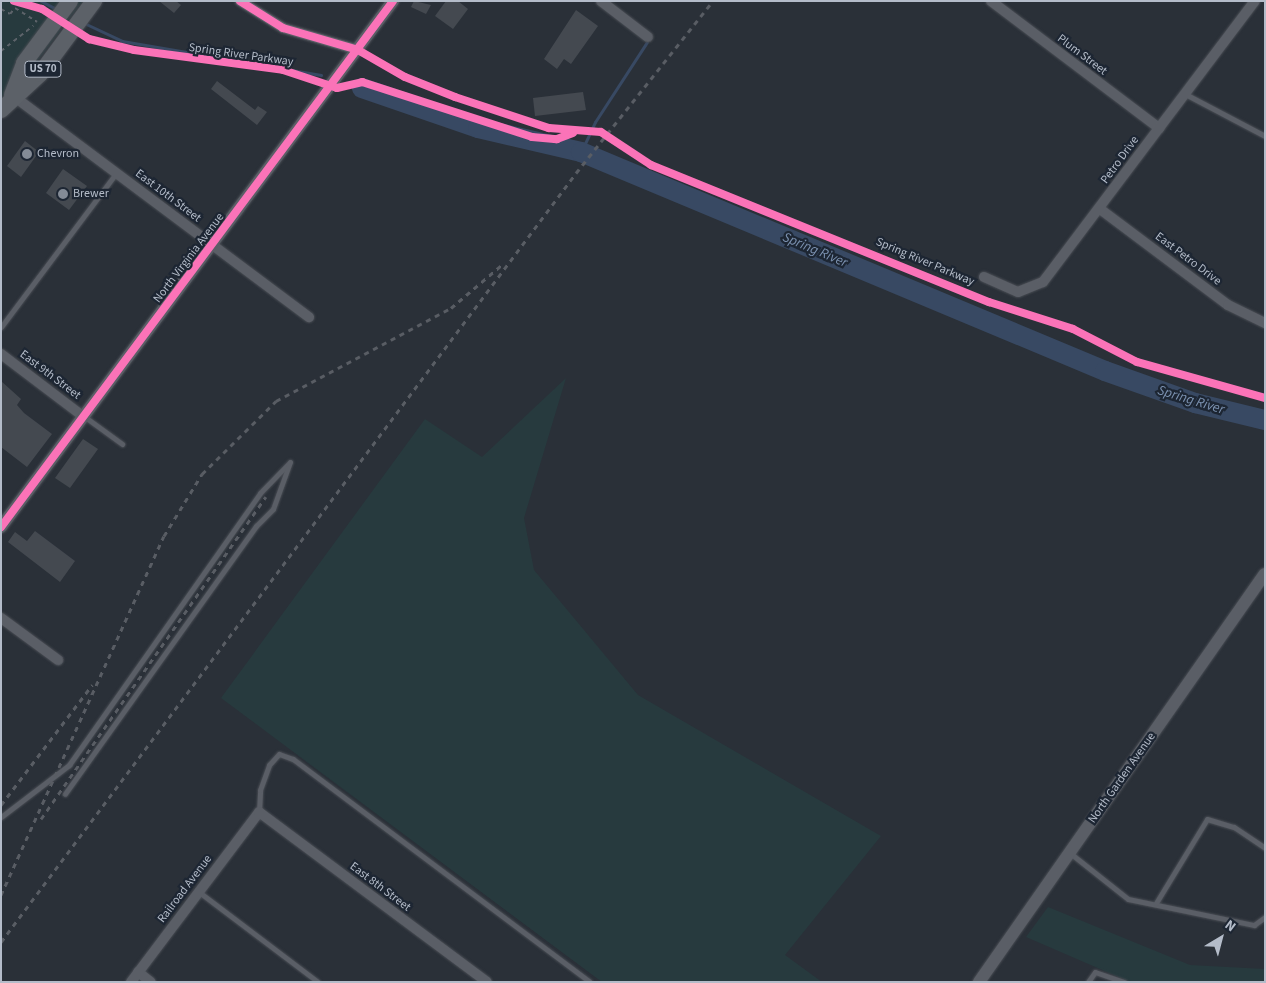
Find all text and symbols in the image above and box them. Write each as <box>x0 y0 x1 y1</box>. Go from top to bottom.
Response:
street label: Plum Street <box>1054 32 1110 78</box>
street label: Spring River Parkway <box>188 41 294 69</box>
road number: US 70 <box>24 61 62 78</box>
street label: Petro Drive <box>1098 133 1142 187</box>
place label: Chevron <box>37 147 79 161</box>
marker: Chevron <box>21 148 33 160</box>
street label: East 10th Street <box>132 167 204 225</box>
place label: Brewer <box>73 187 109 201</box>
marker: Brewer <box>57 188 69 200</box>
street label: North Virginia Avenue <box>151 210 227 306</box>
water label: Spring River <box>780 229 850 271</box>
street label: East Petro Drive <box>1152 229 1224 289</box>
street label: Spring River Parkway <box>874 235 976 289</box>
street label: East 9th Street <box>17 347 83 403</box>
water label: Spring River <box>1156 382 1226 418</box>
street label: North Garden Avenue <box>1085 730 1159 826</box>
street label: Railroad Avenue <box>155 852 215 926</box>
street label: East 8th Street <box>347 859 413 915</box>
north arrow <box>1196 913 1246 963</box>
text: N <box>1220 915 1240 937</box>

